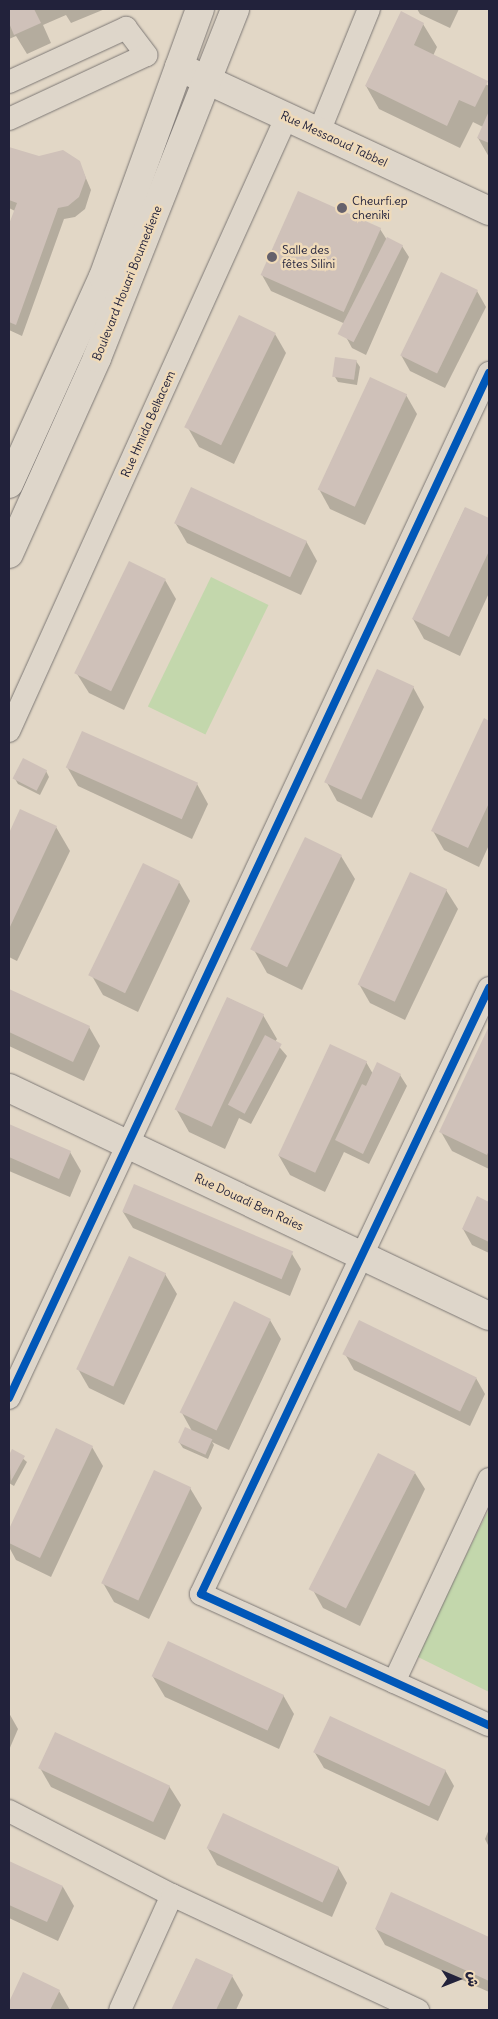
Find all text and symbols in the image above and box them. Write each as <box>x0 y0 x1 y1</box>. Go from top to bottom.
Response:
street label: Rue Messaoud Tabbel <box>278 108 390 170</box>
place label: Cheurfi.ep cheniki <box>352 194 408 222</box>
marker: Cheurfi.ep cheniki <box>336 202 348 214</box>
street label: Boulevard Houari Boumediene <box>89 203 165 363</box>
place label: Salle des fêtes Silini <box>282 243 335 271</box>
marker: Salle des fêtes Silini <box>266 251 278 263</box>
street label: Rue Hmida Belkacem <box>118 368 178 480</box>
street label: Rue Douadi Ben Raies <box>192 1170 306 1234</box>
north arrow <box>433 1954 483 2004</box>
text: ش <box>464 1971 482 1987</box>

